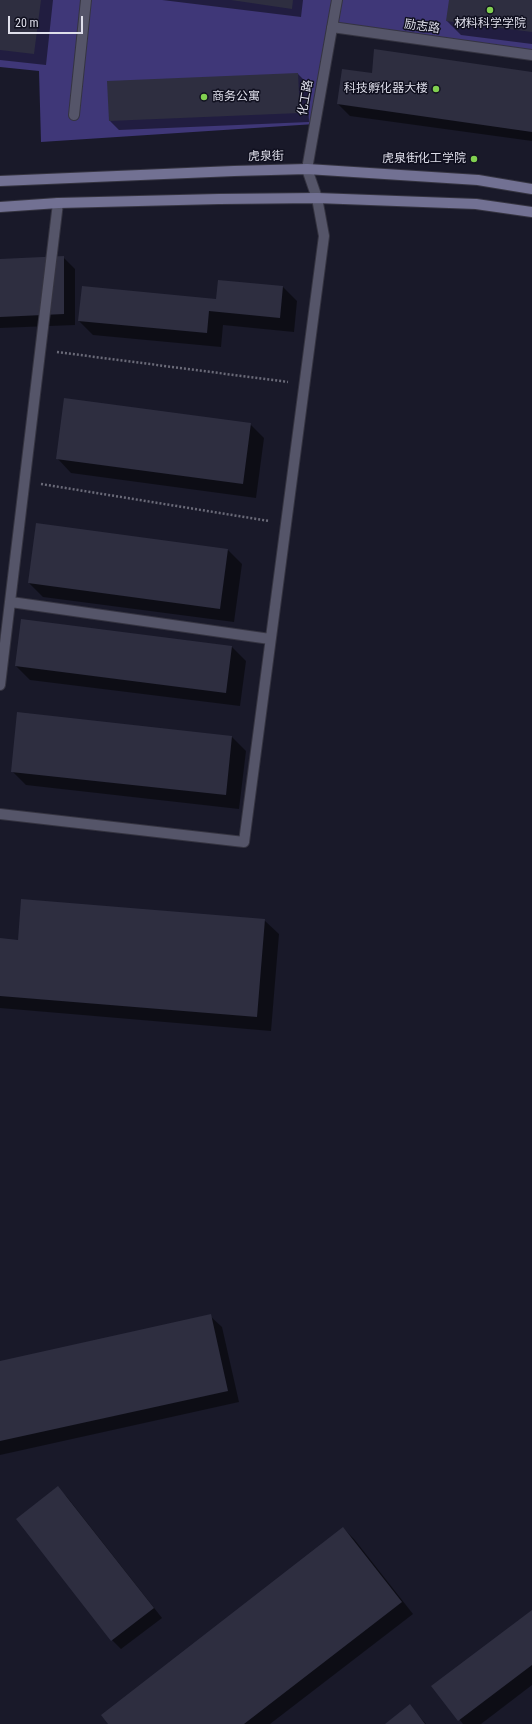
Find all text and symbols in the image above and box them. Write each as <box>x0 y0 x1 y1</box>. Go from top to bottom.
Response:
marker: 材料科学学院 <box>485 5 495 15</box>
scale bar <box>10 8 85 34</box>
text: 20 m <box>15 16 39 30</box>
street label: 励志路 <box>403 17 441 37</box>
place label: 材料科学学院 <box>454 17 526 31</box>
street label: 化工路 <box>296 79 316 117</box>
place label: 科技孵化器大楼 <box>344 82 428 96</box>
marker: 科技孵化器大楼 <box>431 84 441 94</box>
place label: 商务公寓 <box>212 90 260 104</box>
marker: 商务公寓 <box>199 92 209 102</box>
street label: 虎泉街 <box>248 149 284 165</box>
place label: 虎泉街化工学院 <box>382 152 466 166</box>
marker: 虎泉街化工学院 <box>469 154 479 164</box>

